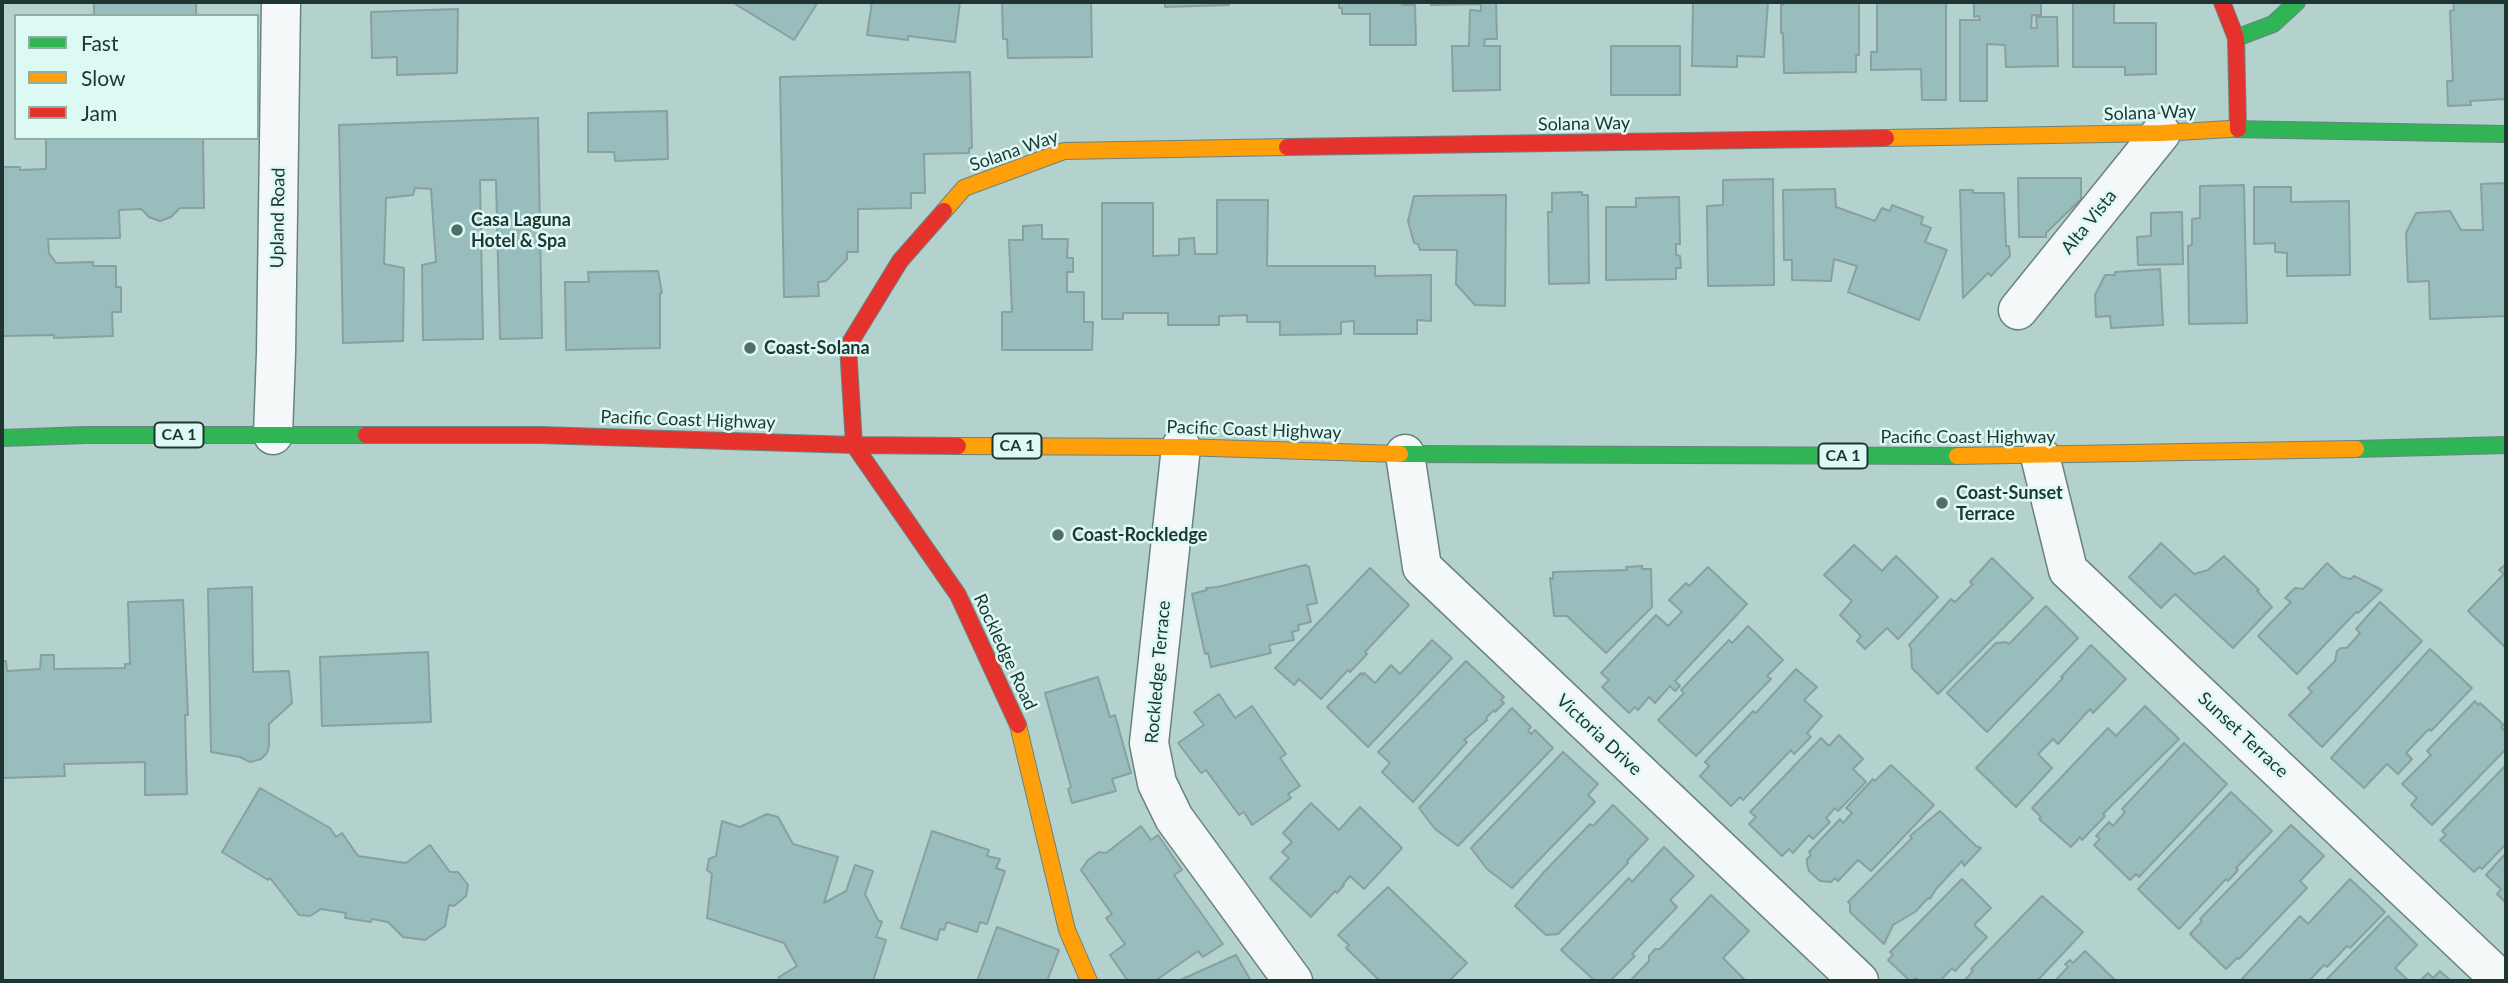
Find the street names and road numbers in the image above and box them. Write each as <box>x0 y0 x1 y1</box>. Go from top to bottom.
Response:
street label: Solana Way <box>2103 101 2197 125</box>
street label: Solana Way <box>1538 112 1630 136</box>
street label: Solana Way <box>967 126 1061 176</box>
street label: Upland Road <box>266 167 290 269</box>
street label: Alta Vista <box>2057 186 2121 258</box>
street label: Pacific Coast Highway <box>600 406 776 434</box>
street label: Pacific Coast Highway <box>1166 416 1342 444</box>
road number: CA 1 <box>154 422 204 448</box>
street label: Pacific Coast Highway <box>1880 426 2056 448</box>
road number: CA 1 <box>992 434 1042 458</box>
road number: CA 1 <box>1818 444 1868 468</box>
street label: Rockledge Road <box>969 590 1041 714</box>
street label: Rockledge Terrace <box>1141 600 1175 744</box>
street label: Sunset Terrace <box>2193 688 2293 782</box>
street label: Victoria Drive <box>1552 690 1646 780</box>

